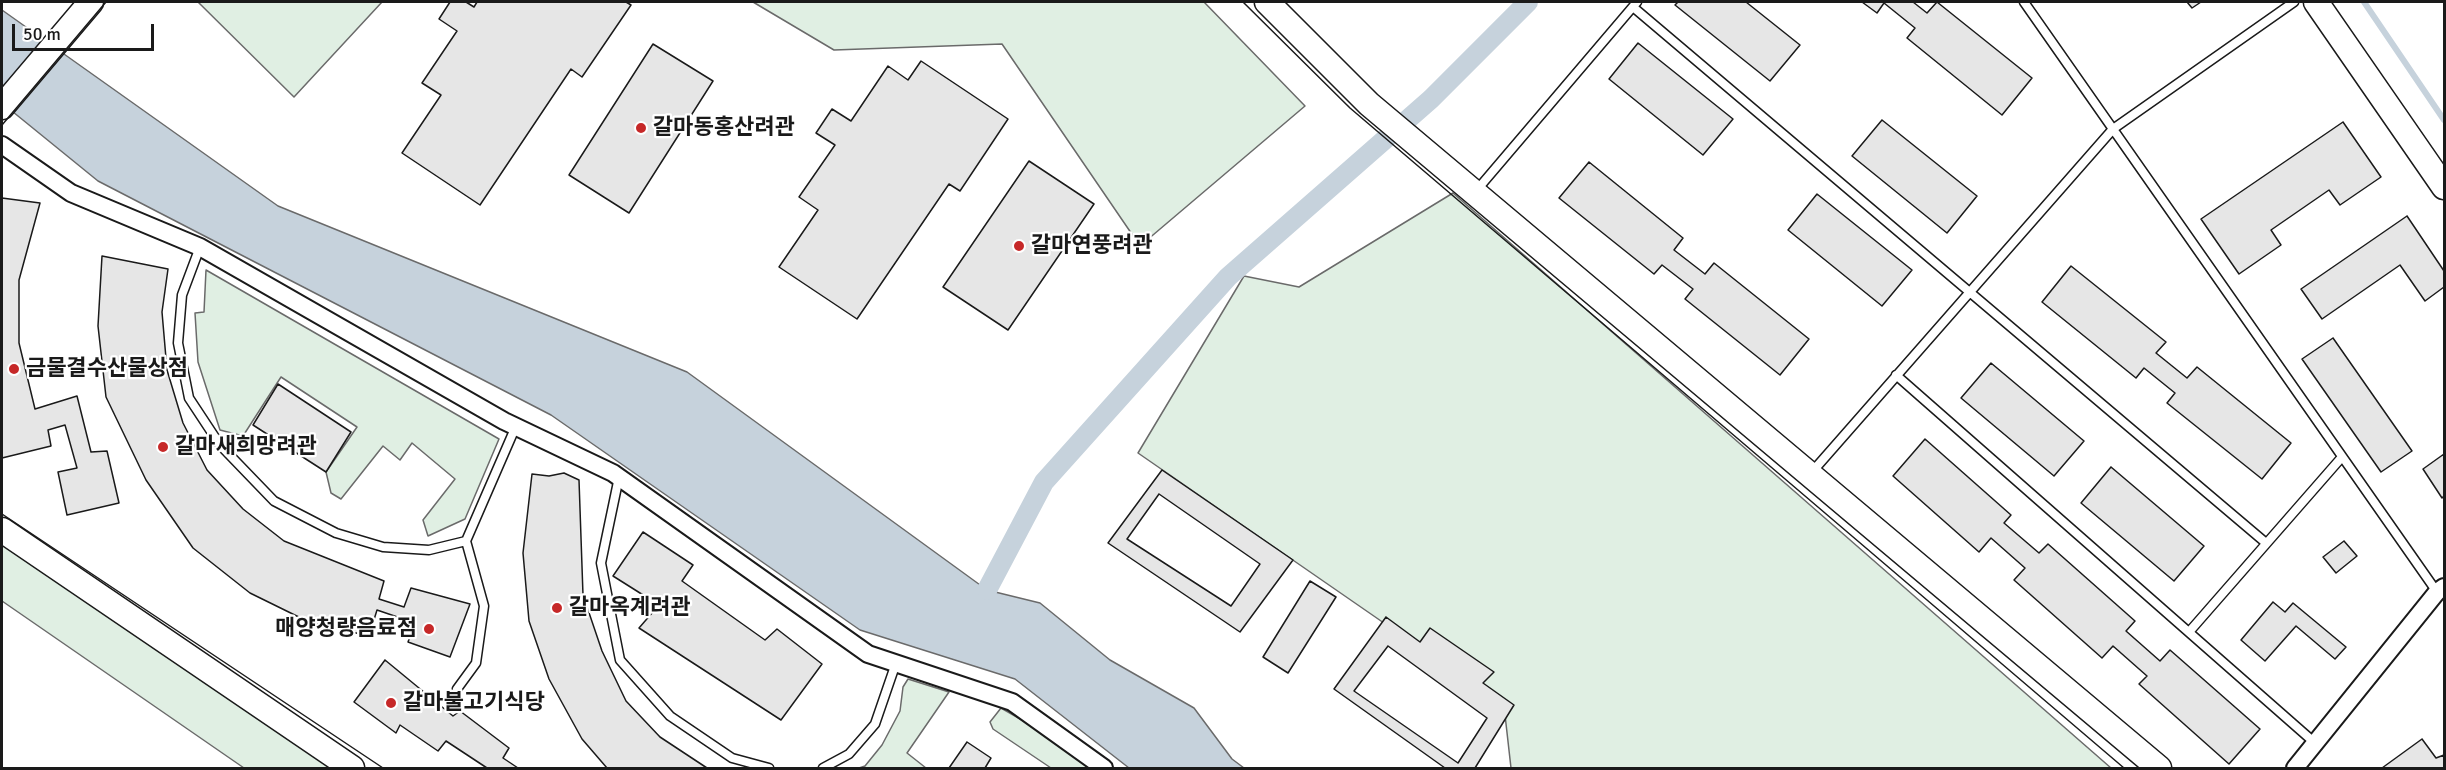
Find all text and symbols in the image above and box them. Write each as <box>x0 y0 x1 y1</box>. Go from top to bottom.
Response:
scale bar <box>15 12 158 50</box>
text: 50 m <box>23 23 61 45</box>
place label: 갈마동홍산려관 <box>653 115 795 141</box>
marker: 갈마동홍산려관 <box>634 121 648 135</box>
place label: 갈마연풍려관 <box>1031 233 1152 259</box>
marker: 갈마연풍려관 <box>1012 239 1026 253</box>
place label: 금물결수산물상점 <box>26 356 188 382</box>
marker: 금물결수산물상점 <box>7 362 21 376</box>
place label: 갈마새희망려관 <box>175 434 317 460</box>
marker: 갈마새희망려관 <box>156 440 170 454</box>
place label: 갈마옥계려관 <box>569 595 690 621</box>
marker: 갈마옥계려관 <box>550 601 564 615</box>
place label: 매양청량음료점 <box>275 616 417 642</box>
marker: 매양청량음료점 <box>422 622 436 636</box>
place label: 갈마불고기식당 <box>403 690 545 716</box>
marker: 갈마불고기식당 <box>384 696 398 710</box>

